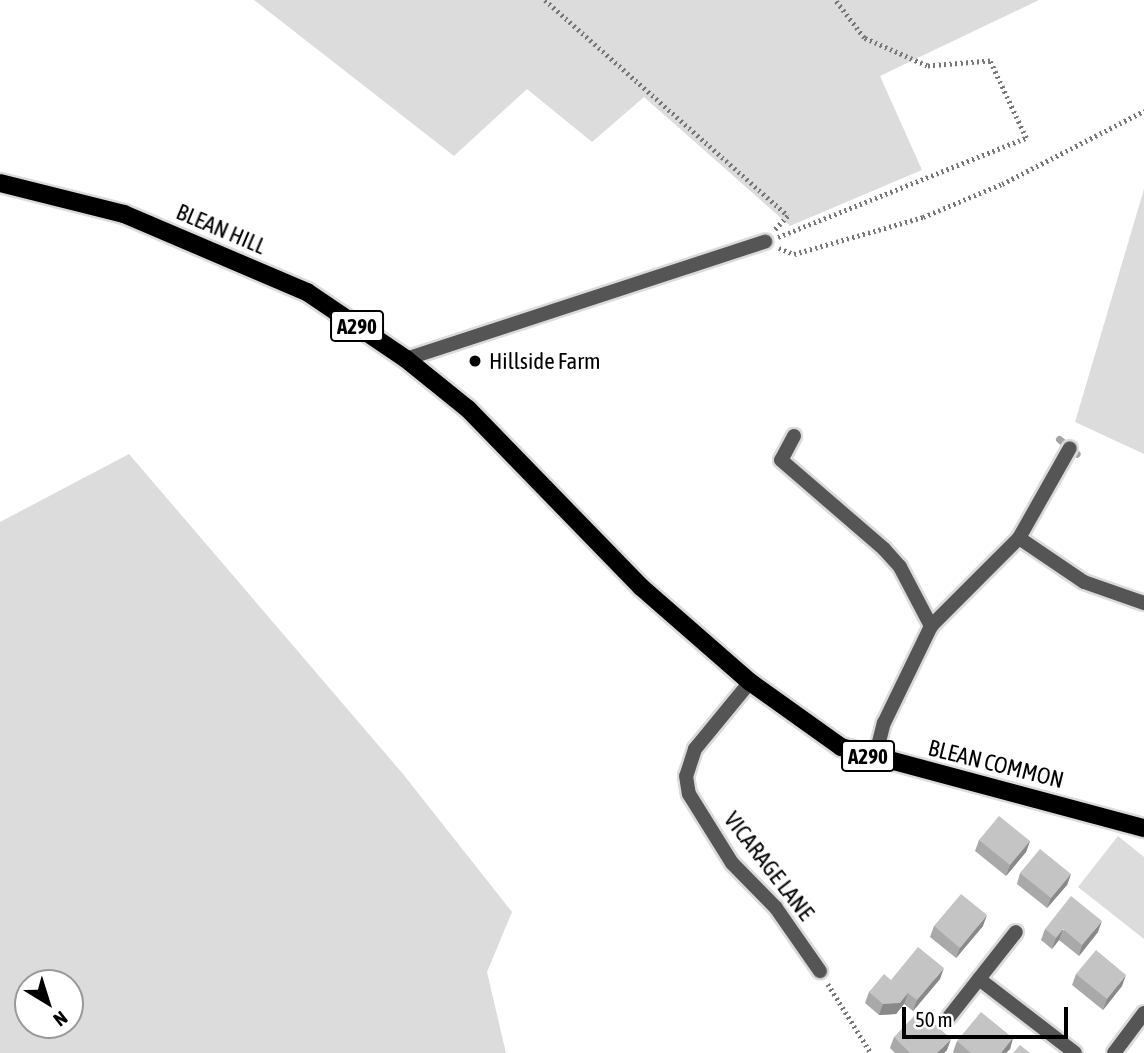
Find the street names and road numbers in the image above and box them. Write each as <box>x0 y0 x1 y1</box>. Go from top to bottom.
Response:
street label: BLEAN HILL <box>172 198 270 260</box>
road number: A290 <box>329 308 385 344</box>
street label: BLEAN COMMON <box>925 734 1067 794</box>
road number: A290 <box>840 738 896 774</box>
street label: VICARAGE LANE <box>718 806 820 926</box>

